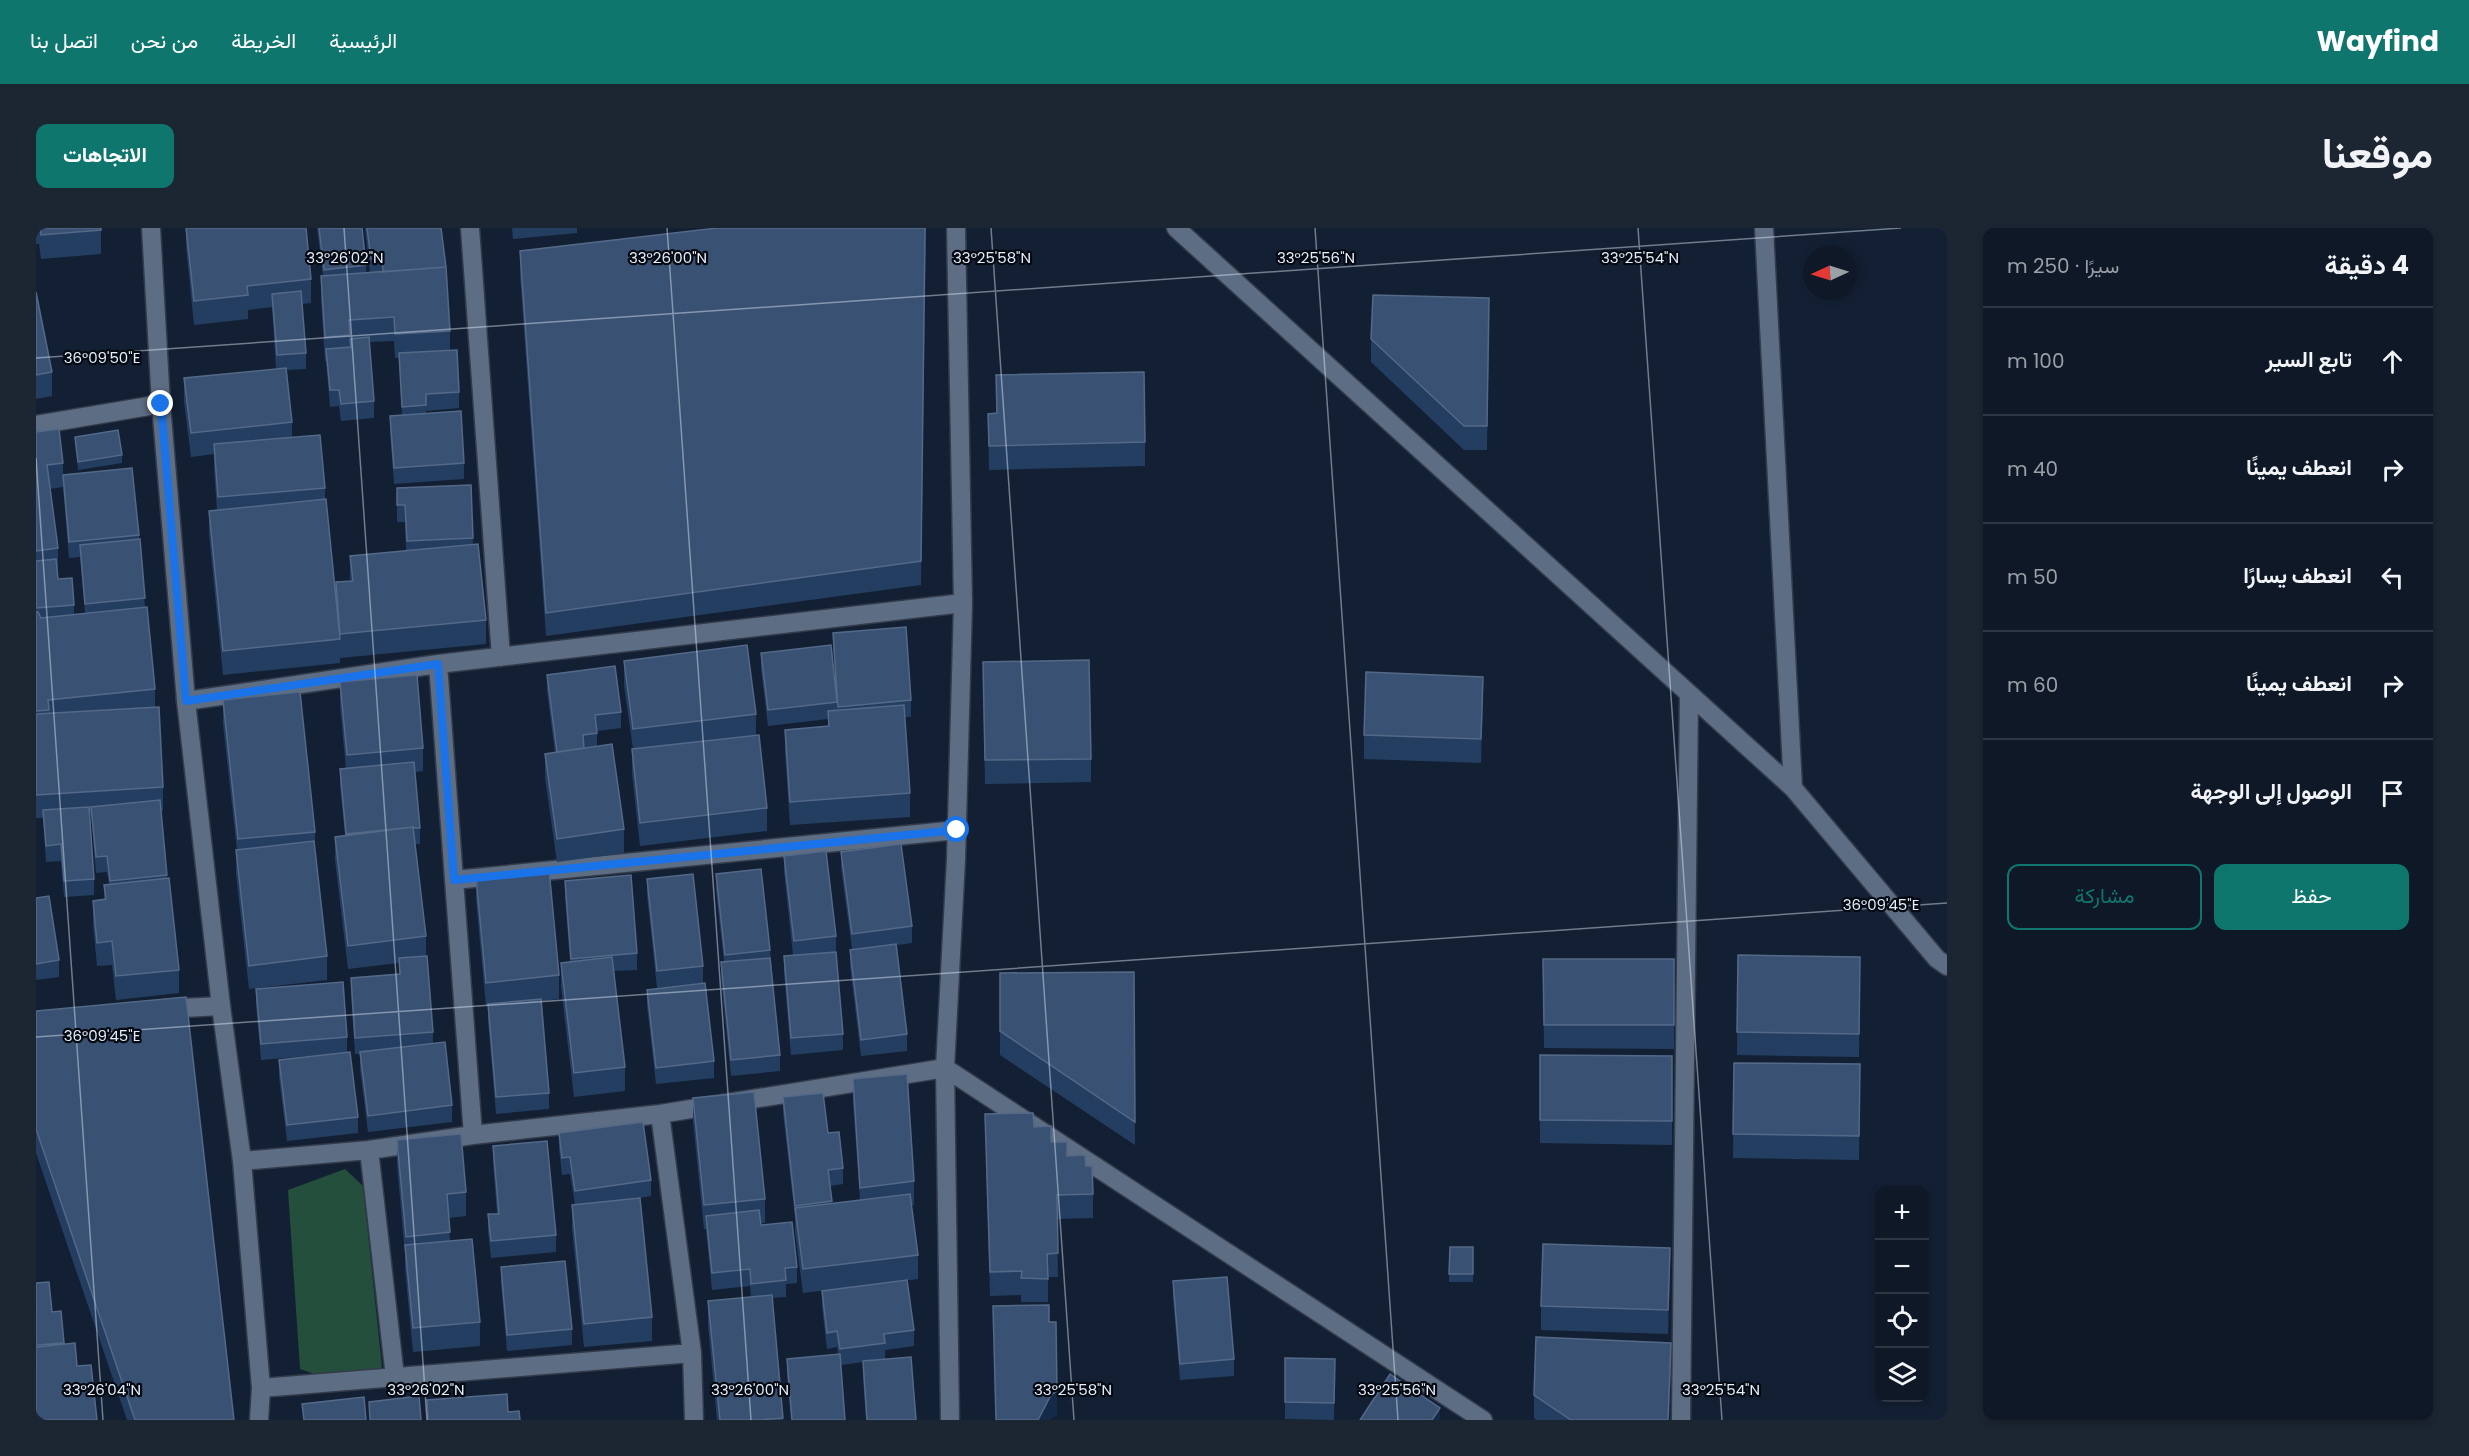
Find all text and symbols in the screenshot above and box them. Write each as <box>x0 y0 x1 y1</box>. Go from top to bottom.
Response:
text: Wayfind <box>2317 22 2439 61</box>
text: اتصل بنا <box>30 26 98 55</box>
text: من نحن <box>131 26 198 55</box>
text: الخريطة <box>231 26 296 55</box>
text: الرئيسية <box>329 26 397 55</box>
button: الاتجاهات <box>36 124 174 188</box>
text: موقعنا <box>2322 124 2433 183</box>
north arrow <box>1803 246 1857 300</box>
text: 33°26'02"N <box>306 247 384 268</box>
text: 33°26'00"N <box>629 247 707 268</box>
text: 33°25'58"N <box>953 247 1031 268</box>
text: 33°25'56"N <box>1277 247 1355 268</box>
text: 33°25'54"N <box>1601 247 1679 268</box>
text: 4 دقيقة <box>2325 247 2409 283</box>
text: سيرًا · 250 m <box>2007 252 2119 280</box>
text: تابع السير <box>2265 344 2352 375</box>
icon: ahead <box>2376 345 2409 378</box>
text: 36°09'50"E <box>64 347 140 368</box>
text: 100 m <box>2007 347 2064 375</box>
route end <box>147 390 173 416</box>
text: انعطف يمينًا <box>2246 452 2352 483</box>
icon: right <box>2376 453 2409 486</box>
text: 40 m <box>2007 455 2058 483</box>
text: انعطف يسارًا <box>2243 560 2352 591</box>
icon: left <box>2376 561 2409 594</box>
text: 50 m <box>2007 563 2058 591</box>
text: انعطف يمينًا <box>2246 668 2352 699</box>
icon: right <box>2376 669 2409 702</box>
text: 60 m <box>2007 671 2058 699</box>
text: الوصول إلى الوجهة <box>2191 776 2352 807</box>
icon: arrive <box>2376 777 2409 810</box>
route start <box>943 816 969 842</box>
button: مشاركة <box>2007 864 2202 930</box>
button: حفظ <box>2214 864 2409 930</box>
text: 36°09'45"E <box>1843 894 1919 915</box>
text: 36°09'45"E <box>64 1025 140 1046</box>
map controls <box>1875 1186 1929 1402</box>
button: + <box>1875 1186 1929 1240</box>
button: − <box>1875 1240 1929 1294</box>
button: locate <box>1875 1294 1929 1348</box>
button: layers <box>1875 1348 1929 1402</box>
text: 33°26'04"N <box>63 1379 141 1400</box>
text: 33°26'02"N <box>387 1379 465 1400</box>
text: 33°26'00"N <box>711 1379 789 1400</box>
text: 33°25'58"N <box>1034 1379 1112 1400</box>
text: 33°25'56"N <box>1358 1379 1436 1400</box>
text: 33°25'54"N <box>1682 1379 1760 1400</box>

